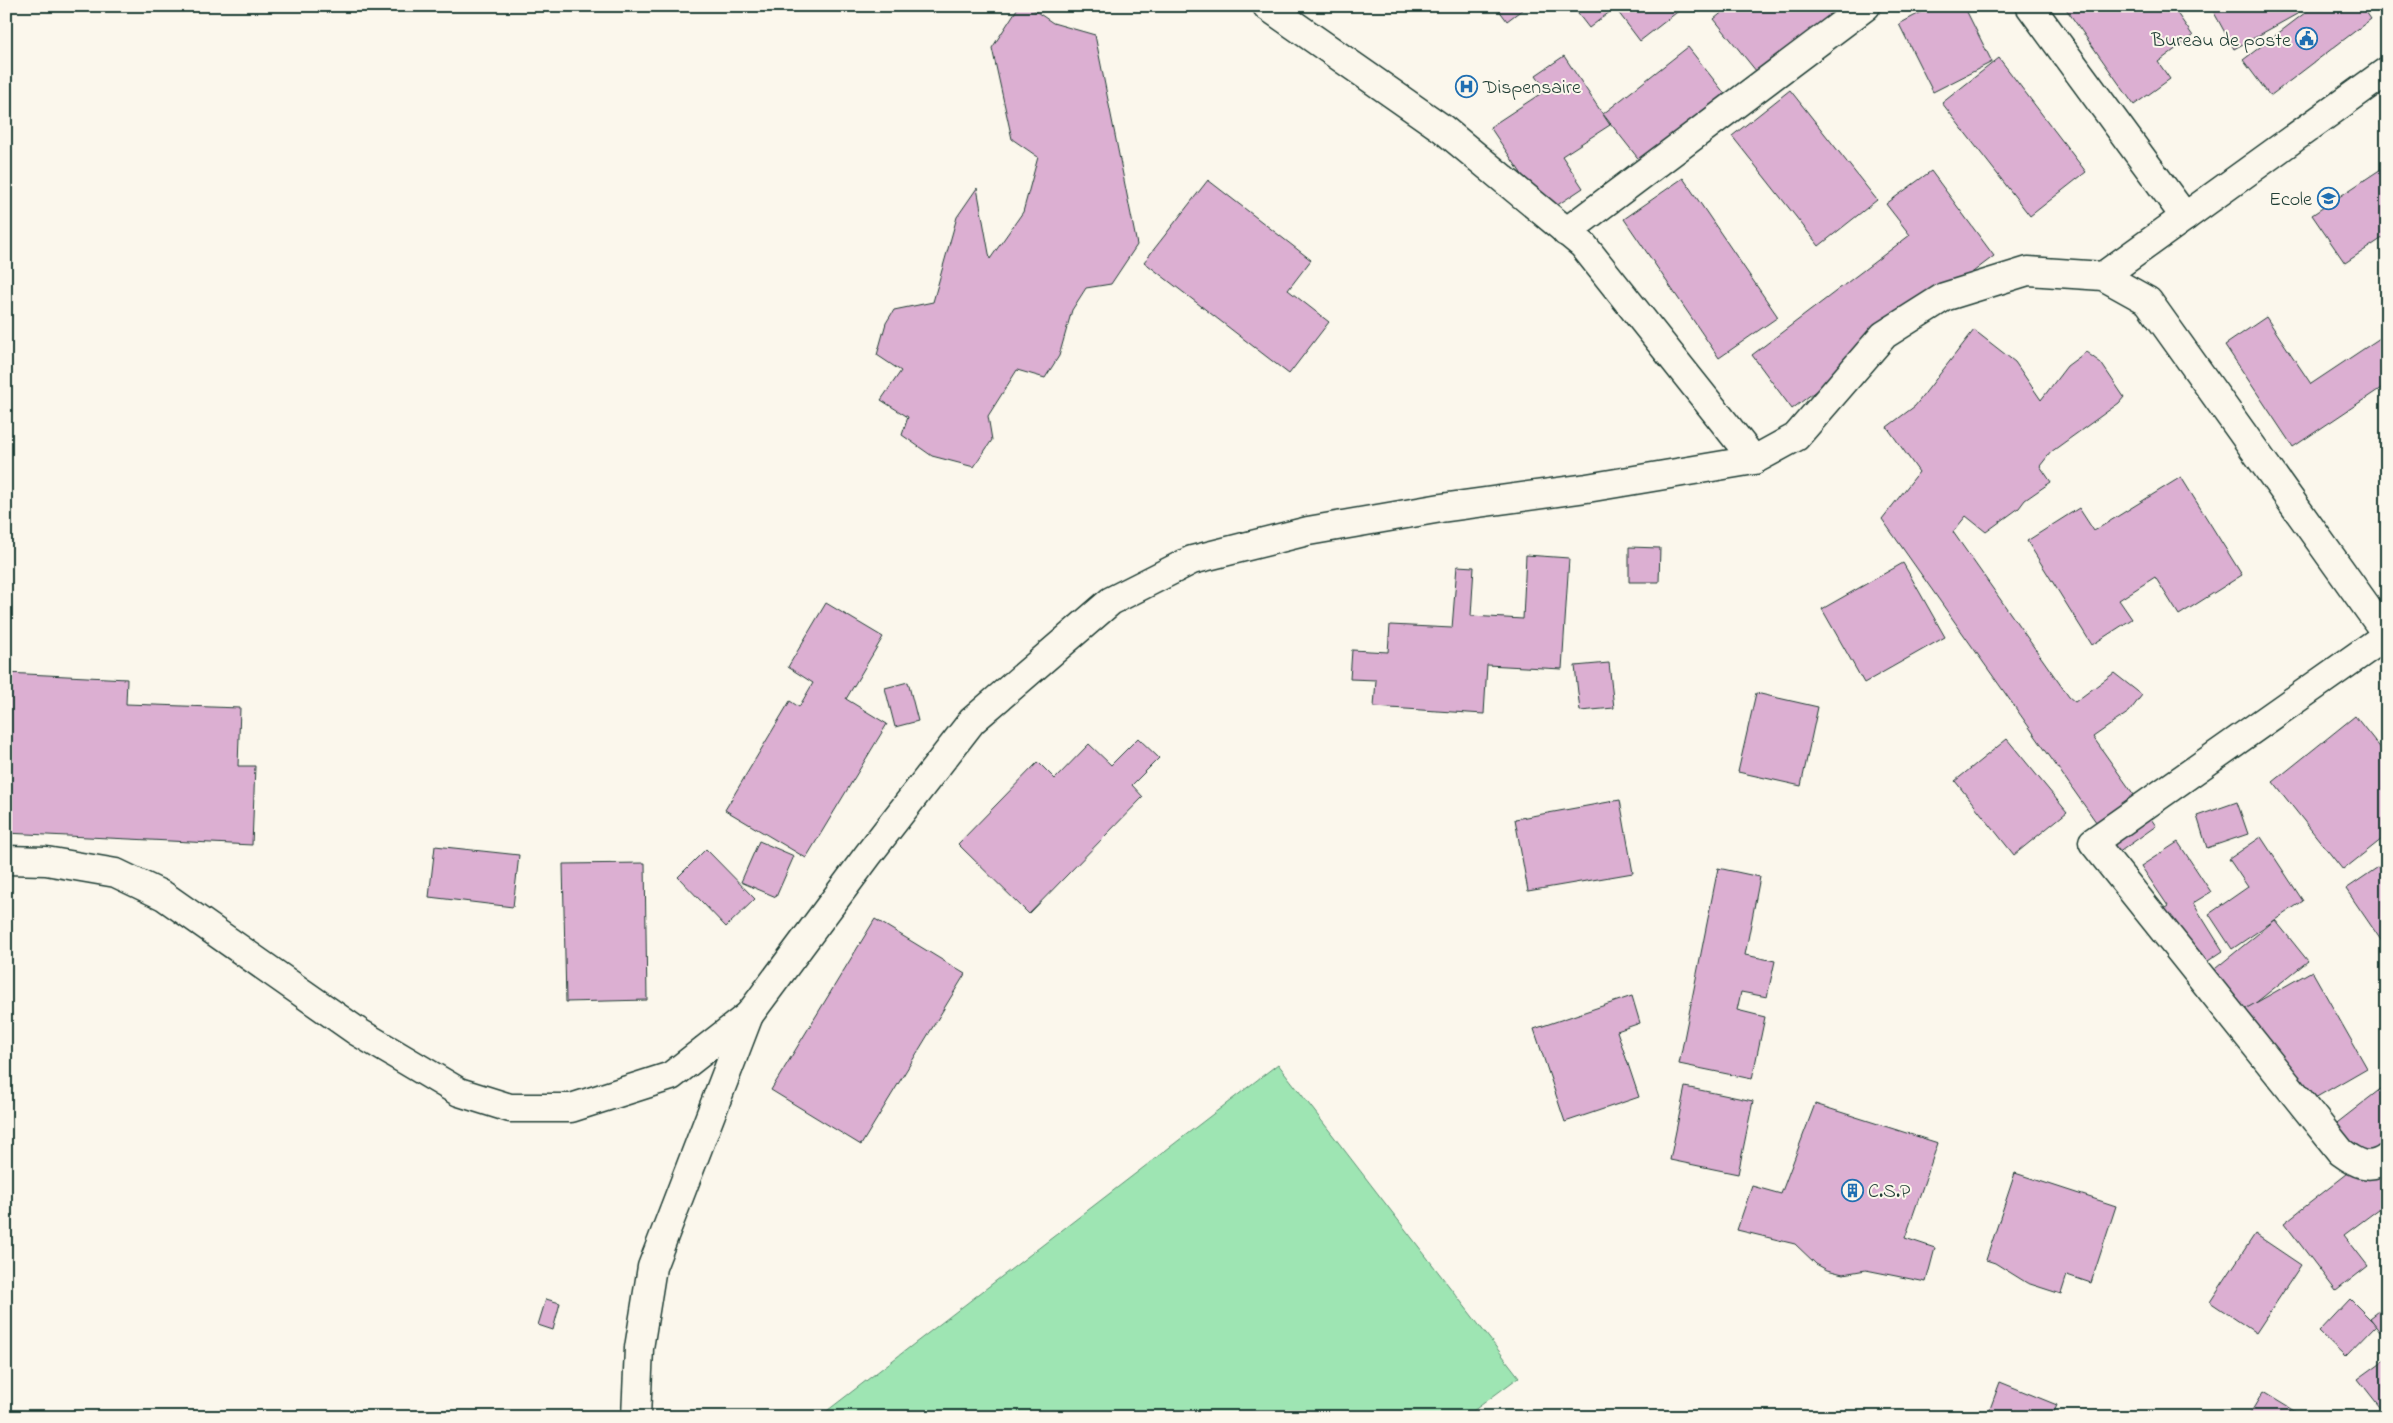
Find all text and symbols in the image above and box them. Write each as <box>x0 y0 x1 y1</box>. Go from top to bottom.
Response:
place label: Bureau de poste <box>2150 27 2291 56</box>
public building icon: Bureau de poste <box>2295 27 2319 51</box>
hospital icon: Dispensaire <box>1455 74 1479 98</box>
place label: Dispensaire <box>1482 74 1581 103</box>
place label: Ecole <box>2269 186 2312 215</box>
school or university icon: Ecole <box>2316 186 2340 210</box>
building icon: C.S.P <box>1840 1178 1864 1202</box>
place label: C.S.P <box>1868 1178 1911 1207</box>

